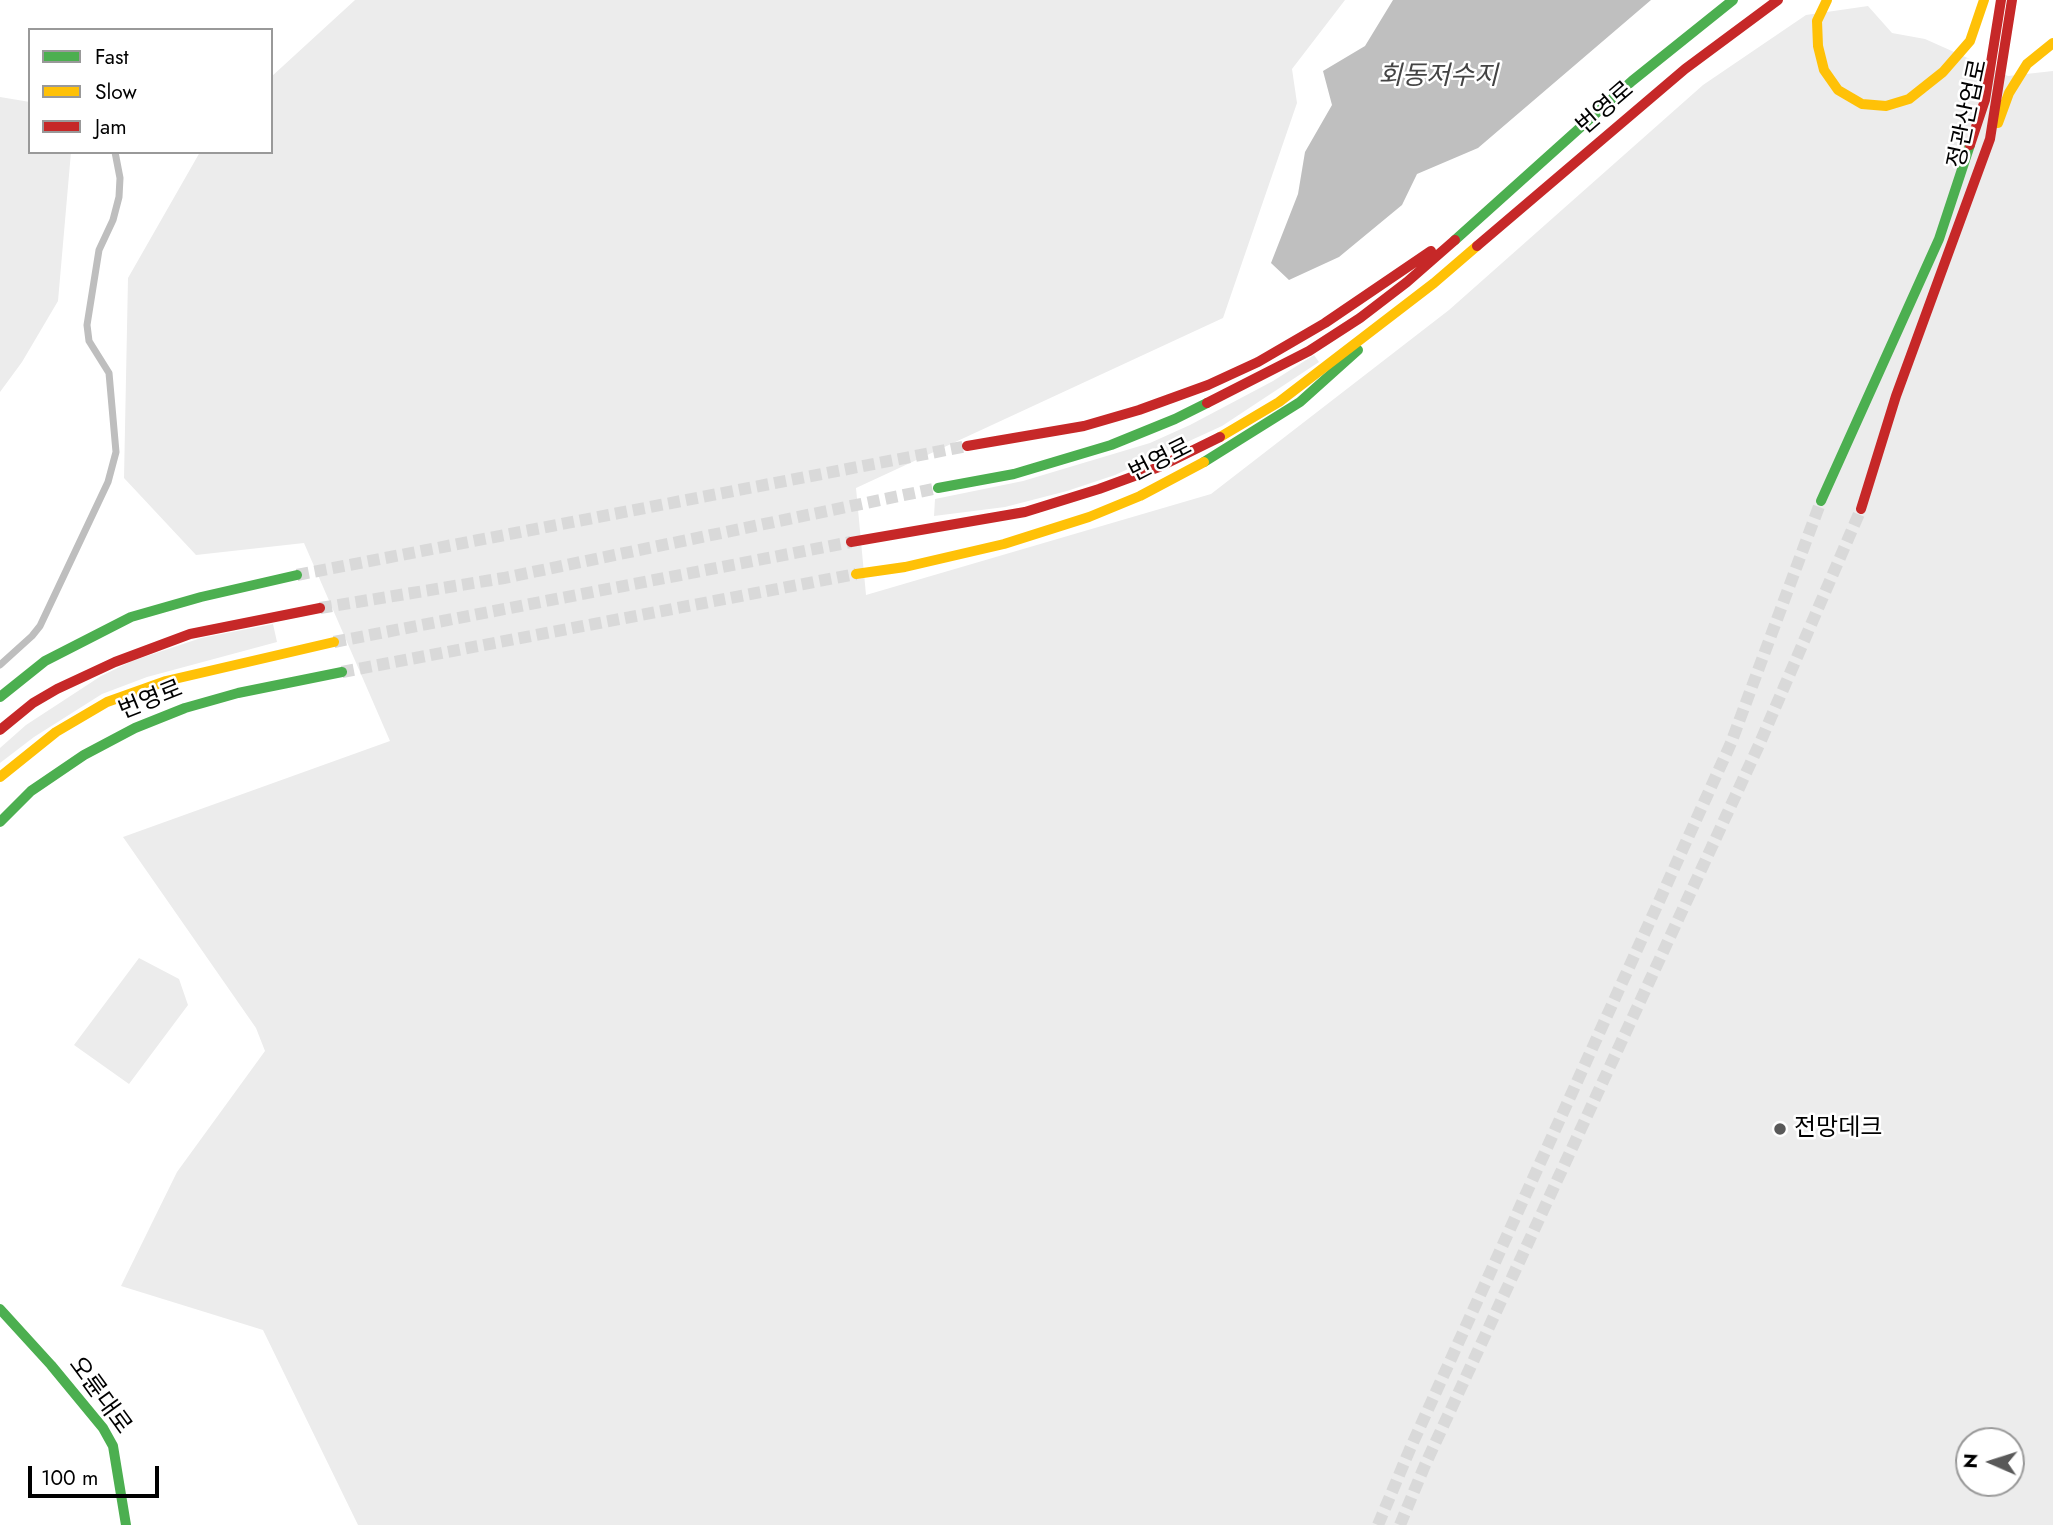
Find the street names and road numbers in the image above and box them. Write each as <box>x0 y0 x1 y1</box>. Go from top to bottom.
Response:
street label: 정관산업로 <box>1943 57 1995 171</box>
street label: 번영로 <box>1572 76 1640 142</box>
street label: 번영로 <box>1125 433 1197 489</box>
street label: 번영로 <box>115 675 187 727</box>
street label: 오륜대로 <box>61 1352 137 1440</box>

